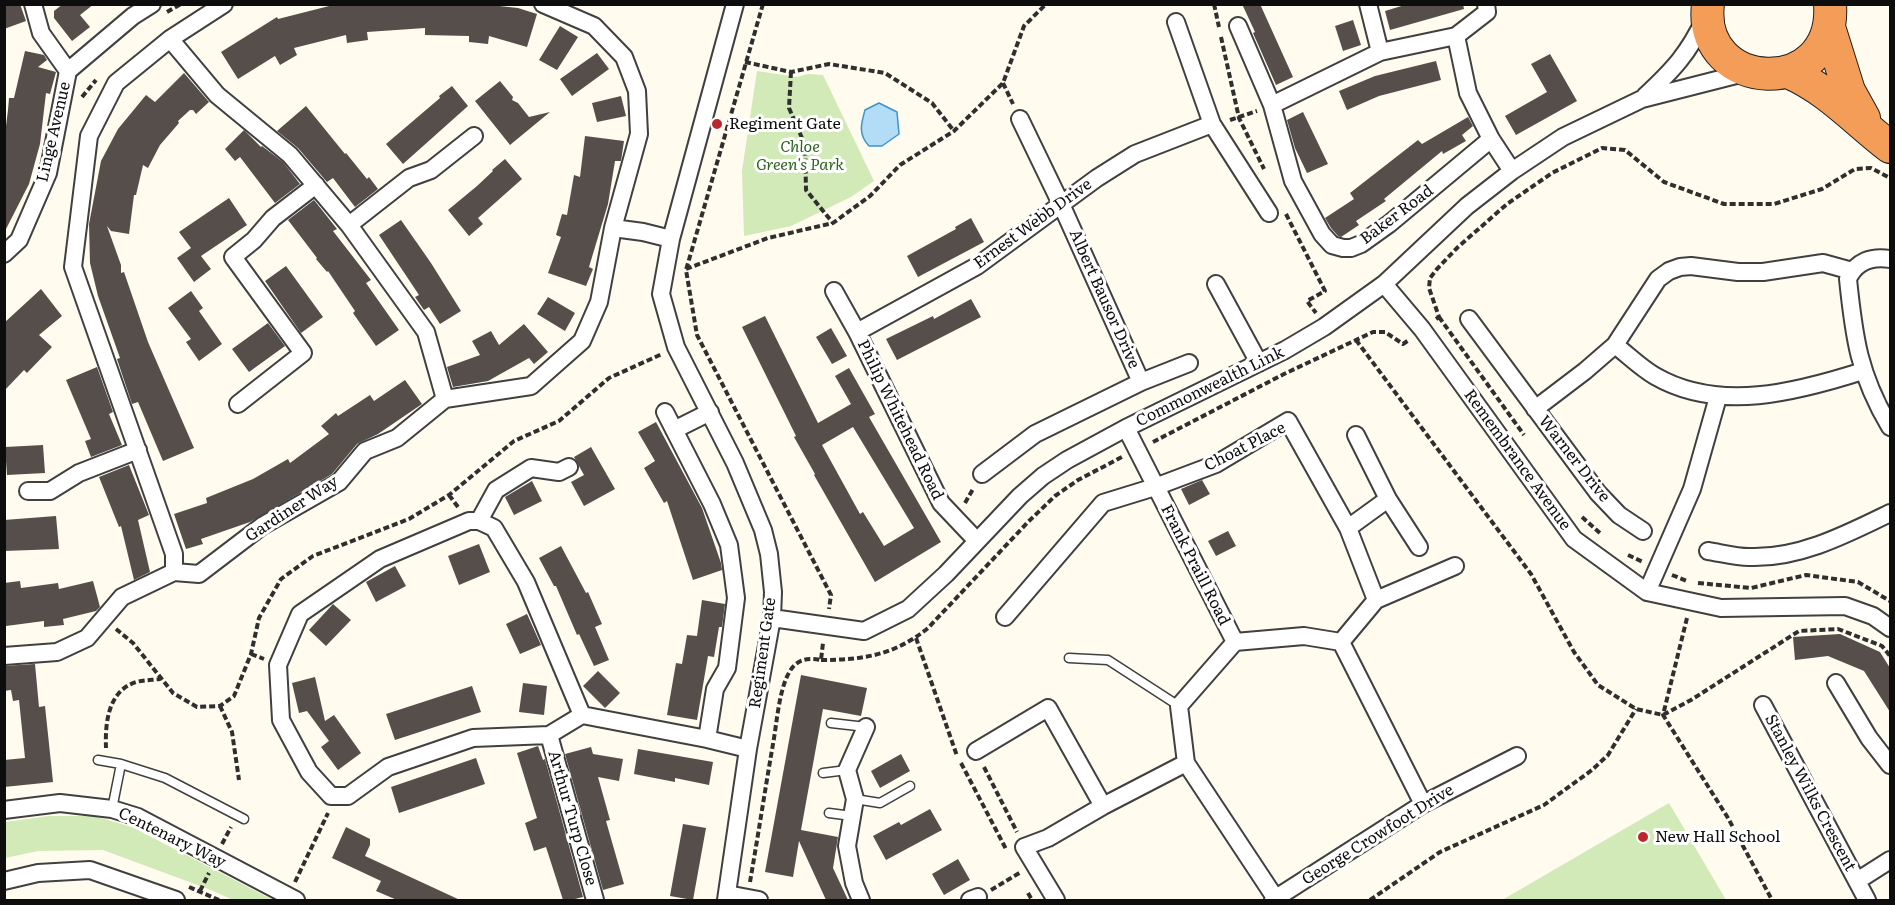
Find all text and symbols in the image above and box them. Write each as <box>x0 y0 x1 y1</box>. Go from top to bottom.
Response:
street label: Linge Avenue <box>33 80 75 184</box>
place label: Regiment Gate <box>729 114 841 134</box>
marker: Regiment Gate <box>710 117 724 131</box>
park label: Chloe Green's Park <box>756 137 844 175</box>
street label: Ernest Webb Drive <box>970 175 1096 273</box>
street label: Baker Road <box>1357 181 1437 249</box>
street label: Albert Bausor Drive <box>1065 226 1143 372</box>
street label: Philip Whitehead Road <box>853 337 947 503</box>
street label: Commonwealth Link <box>1133 343 1287 431</box>
street label: Remembrance Avenue <box>1459 386 1575 534</box>
street label: Warner Drive <box>1534 412 1614 506</box>
street label: Choat Place <box>1201 418 1289 476</box>
street label: Gardiner Way <box>242 472 342 546</box>
street label: Frank Praill Road <box>1156 501 1234 629</box>
street label: Regiment Gate <box>746 596 780 710</box>
street label: Stanley Wilks Crescent <box>1760 711 1860 875</box>
street label: Arthur Turp Close <box>544 748 600 888</box>
street label: George Crowfoot Drive <box>1299 780 1457 890</box>
street label: Centenary Way <box>115 804 229 872</box>
place label: New Hall School <box>1655 827 1780 847</box>
marker: New Hall School <box>1636 830 1650 844</box>

